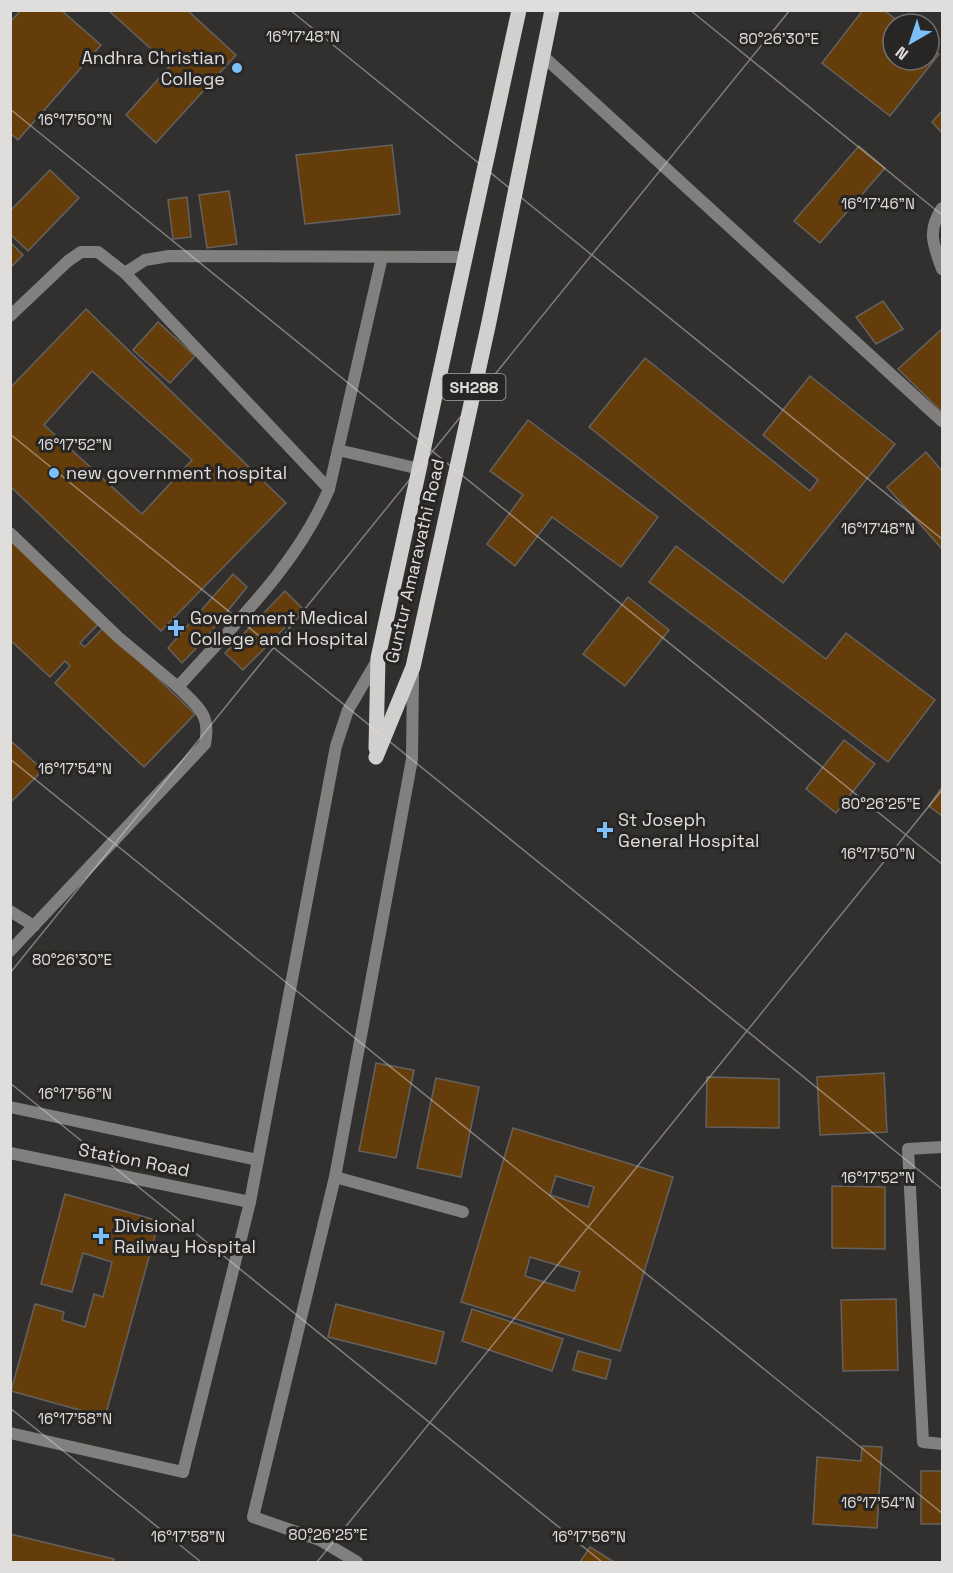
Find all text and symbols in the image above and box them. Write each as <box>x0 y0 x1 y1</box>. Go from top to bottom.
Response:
north arrow <box>881 12 941 72</box>
text: 16°17'48"N <box>266 27 340 46</box>
text: 80°26'30"E <box>739 29 819 48</box>
text: N <box>891 42 913 65</box>
place label: Andhra Christian College <box>81 46 225 90</box>
marker: Andhra Christian College <box>230 61 244 75</box>
text: 16°17'50"N <box>38 110 112 129</box>
text: 16°17'46"N <box>841 194 915 213</box>
road number: SH288 <box>442 374 506 400</box>
text: 16°17'52"N <box>38 435 112 454</box>
street label: Guntur Amaravathi Road <box>380 456 449 665</box>
place label: new government hospital <box>66 461 287 484</box>
marker: new government hospital <box>47 466 61 480</box>
text: 16°17'48"N <box>841 519 915 538</box>
place label: Government Medical College and Hospital <box>190 606 368 650</box>
marker: Government Medical College and Hospital <box>167 619 185 637</box>
text: 16°17'54"N <box>38 759 112 778</box>
text: 80°26'25"E <box>841 794 921 813</box>
place label: St Joseph General Hospital <box>618 808 760 852</box>
marker: St Joseph General Hospital <box>596 821 614 839</box>
text: 16°17'50"N <box>841 844 915 863</box>
text: 80°26'30"E <box>32 950 112 969</box>
text: 16°17'56"N <box>38 1084 112 1103</box>
street label: Station Road <box>77 1137 192 1182</box>
text: 16°17'52"N <box>841 1168 915 1187</box>
place label: Divisional Railway Hospital <box>114 1214 256 1258</box>
marker: Divisional Railway Hospital <box>92 1227 110 1245</box>
text: 16°17'58"N <box>38 1409 112 1428</box>
text: 16°17'54"N <box>841 1493 915 1512</box>
text: 80°26'25"E <box>288 1525 368 1544</box>
text: 16°17'58"N <box>151 1527 225 1546</box>
text: 16°17'56"N <box>552 1527 626 1546</box>

